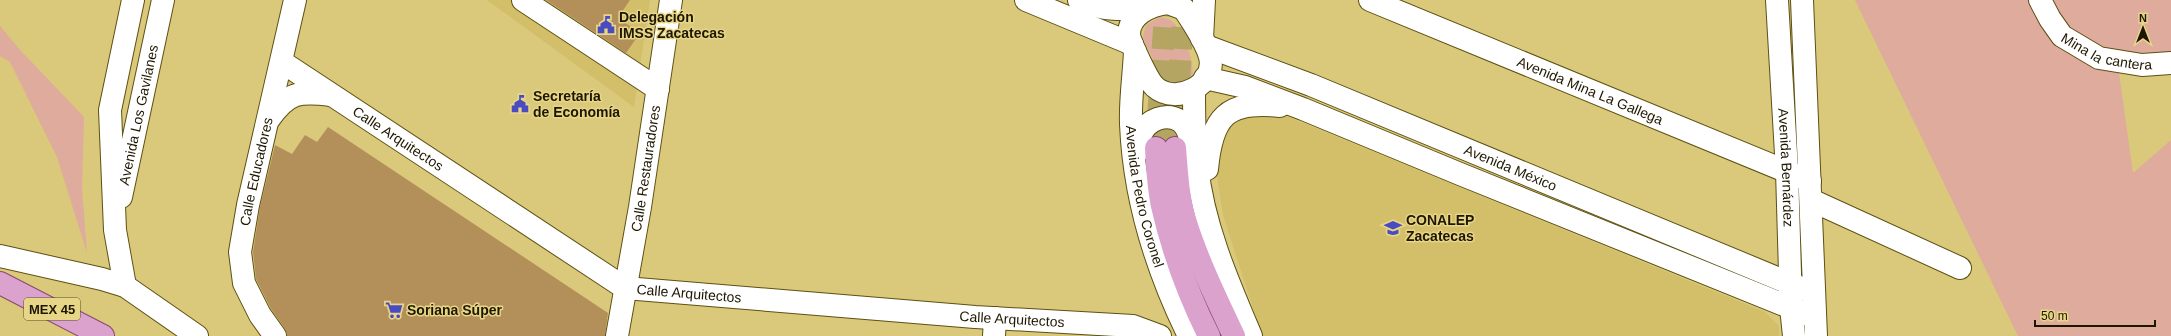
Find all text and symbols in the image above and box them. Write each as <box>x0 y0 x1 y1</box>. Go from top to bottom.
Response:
north arrow <box>2123 8 2163 48</box>
place label: Delegación IMSS Zacatecas <box>619 9 725 41</box>
text: N <box>2139 12 2147 24</box>
public building icon: Delegación IMSS Zacatecas <box>596 15 616 35</box>
street label: Mina la cantera <box>2059 30 2153 73</box>
street label: Avenida Los Gavilanes <box>116 43 161 186</box>
street label: Avenida Mina La Gallega <box>1515 53 1666 128</box>
place label: Secretaría de Economía <box>533 88 620 120</box>
public building icon: Secretaría de Economía <box>510 94 530 114</box>
street label: Calle Arquitectos <box>350 103 446 174</box>
street label: Calle Restauradores <box>628 104 663 233</box>
street label: Avenida Bernárdez <box>1775 108 1797 227</box>
street label: Calle Educadores <box>237 116 276 227</box>
street label: Avenida Pedro Coronel <box>1123 125 1167 269</box>
street label: Avenida México <box>1462 141 1559 194</box>
place label: CONALEP Zacatecas <box>1406 212 1474 244</box>
school or university icon: CONALEP Zacatecas <box>1383 218 1403 238</box>
street label: Calle Arquitectos <box>636 281 742 306</box>
road number: MEX 45 <box>24 298 80 320</box>
supermarket icon: Soriana Súper <box>384 300 404 320</box>
place label: Soriana Súper <box>407 302 502 318</box>
scale bar <box>2035 302 2155 328</box>
street label: Calle Arquitectos <box>959 308 1065 330</box>
text: 50 m <box>2041 309 2068 323</box>

